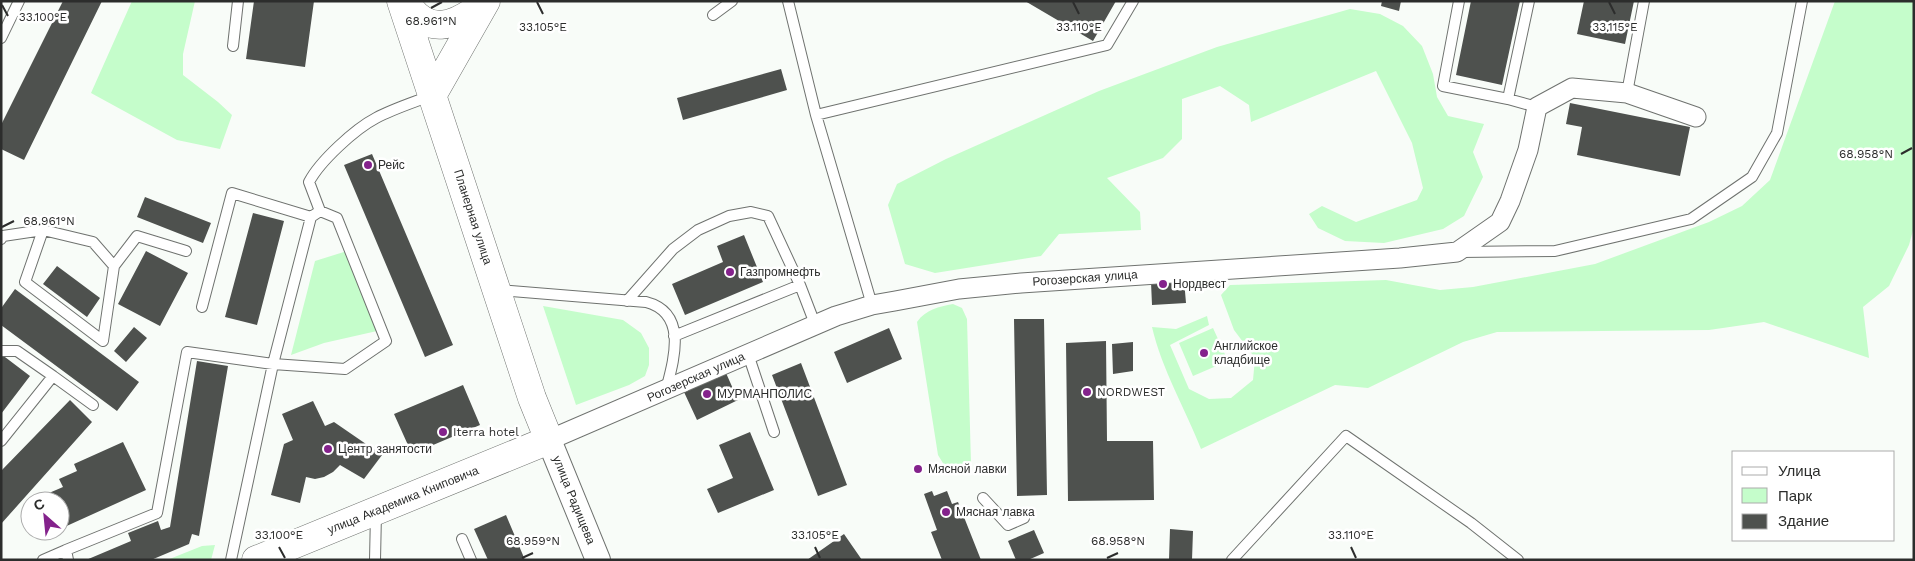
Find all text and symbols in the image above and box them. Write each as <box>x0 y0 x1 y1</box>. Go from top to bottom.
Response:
text: 33.100°E <box>19 10 68 24</box>
text: 68.961°N <box>405 14 457 28</box>
text: 33.105°E <box>519 20 567 34</box>
text: 33.110°E <box>1056 20 1102 34</box>
text: 33.115°E <box>1592 20 1638 34</box>
text: 68.958°N <box>1839 147 1893 161</box>
place label: Рейс <box>378 158 405 172</box>
marker: Рейс <box>362 159 374 171</box>
street label: Планерная улица <box>451 168 495 267</box>
text: 68.961°N <box>23 214 75 228</box>
place label: Газпромнефть <box>740 265 821 279</box>
marker: Газпромнефть <box>724 266 736 278</box>
street label: Рогозерская улица <box>1032 267 1138 289</box>
place label: Нордвест <box>1173 277 1227 291</box>
marker: Нордвест <box>1157 278 1169 290</box>
place label: Английское кладбище <box>1214 339 1278 367</box>
marker: Английское кладбище <box>1198 347 1210 359</box>
street label: Рогозерская улица <box>645 349 747 405</box>
place label: NORDWEST <box>1097 385 1165 399</box>
marker: NORDWEST <box>1081 386 1093 398</box>
place label: МУРМАНПОЛИС <box>717 387 812 401</box>
marker: МУРМАНПОЛИС <box>701 388 713 400</box>
place label: Iterra hotel <box>453 425 519 439</box>
marker: Iterra hotel <box>437 426 449 438</box>
place label: Центр занятости <box>338 442 432 456</box>
marker: Центр занятости <box>322 443 334 455</box>
legend <box>1732 451 1895 541</box>
street label: улица Радищева <box>550 454 598 547</box>
place label: Мясной лавки <box>928 462 1007 476</box>
text: Улица <box>1778 462 1821 480</box>
street label: улица Академика Книповича <box>325 463 481 537</box>
marker: Мясной лавки <box>912 463 924 475</box>
text: Парк <box>1778 487 1812 505</box>
north arrow <box>20 491 70 541</box>
text: С <box>31 495 47 514</box>
place label: Мясная лавка <box>956 505 1035 519</box>
marker: Мясная лавка <box>940 506 952 518</box>
text: Здание <box>1778 512 1829 530</box>
text: 33.100°E <box>255 528 304 542</box>
text: 33.105°E <box>791 528 839 542</box>
text: 33.110°E <box>1328 528 1374 542</box>
text: 68.959°N <box>506 534 560 548</box>
text: 68.958°N <box>1091 534 1145 548</box>

